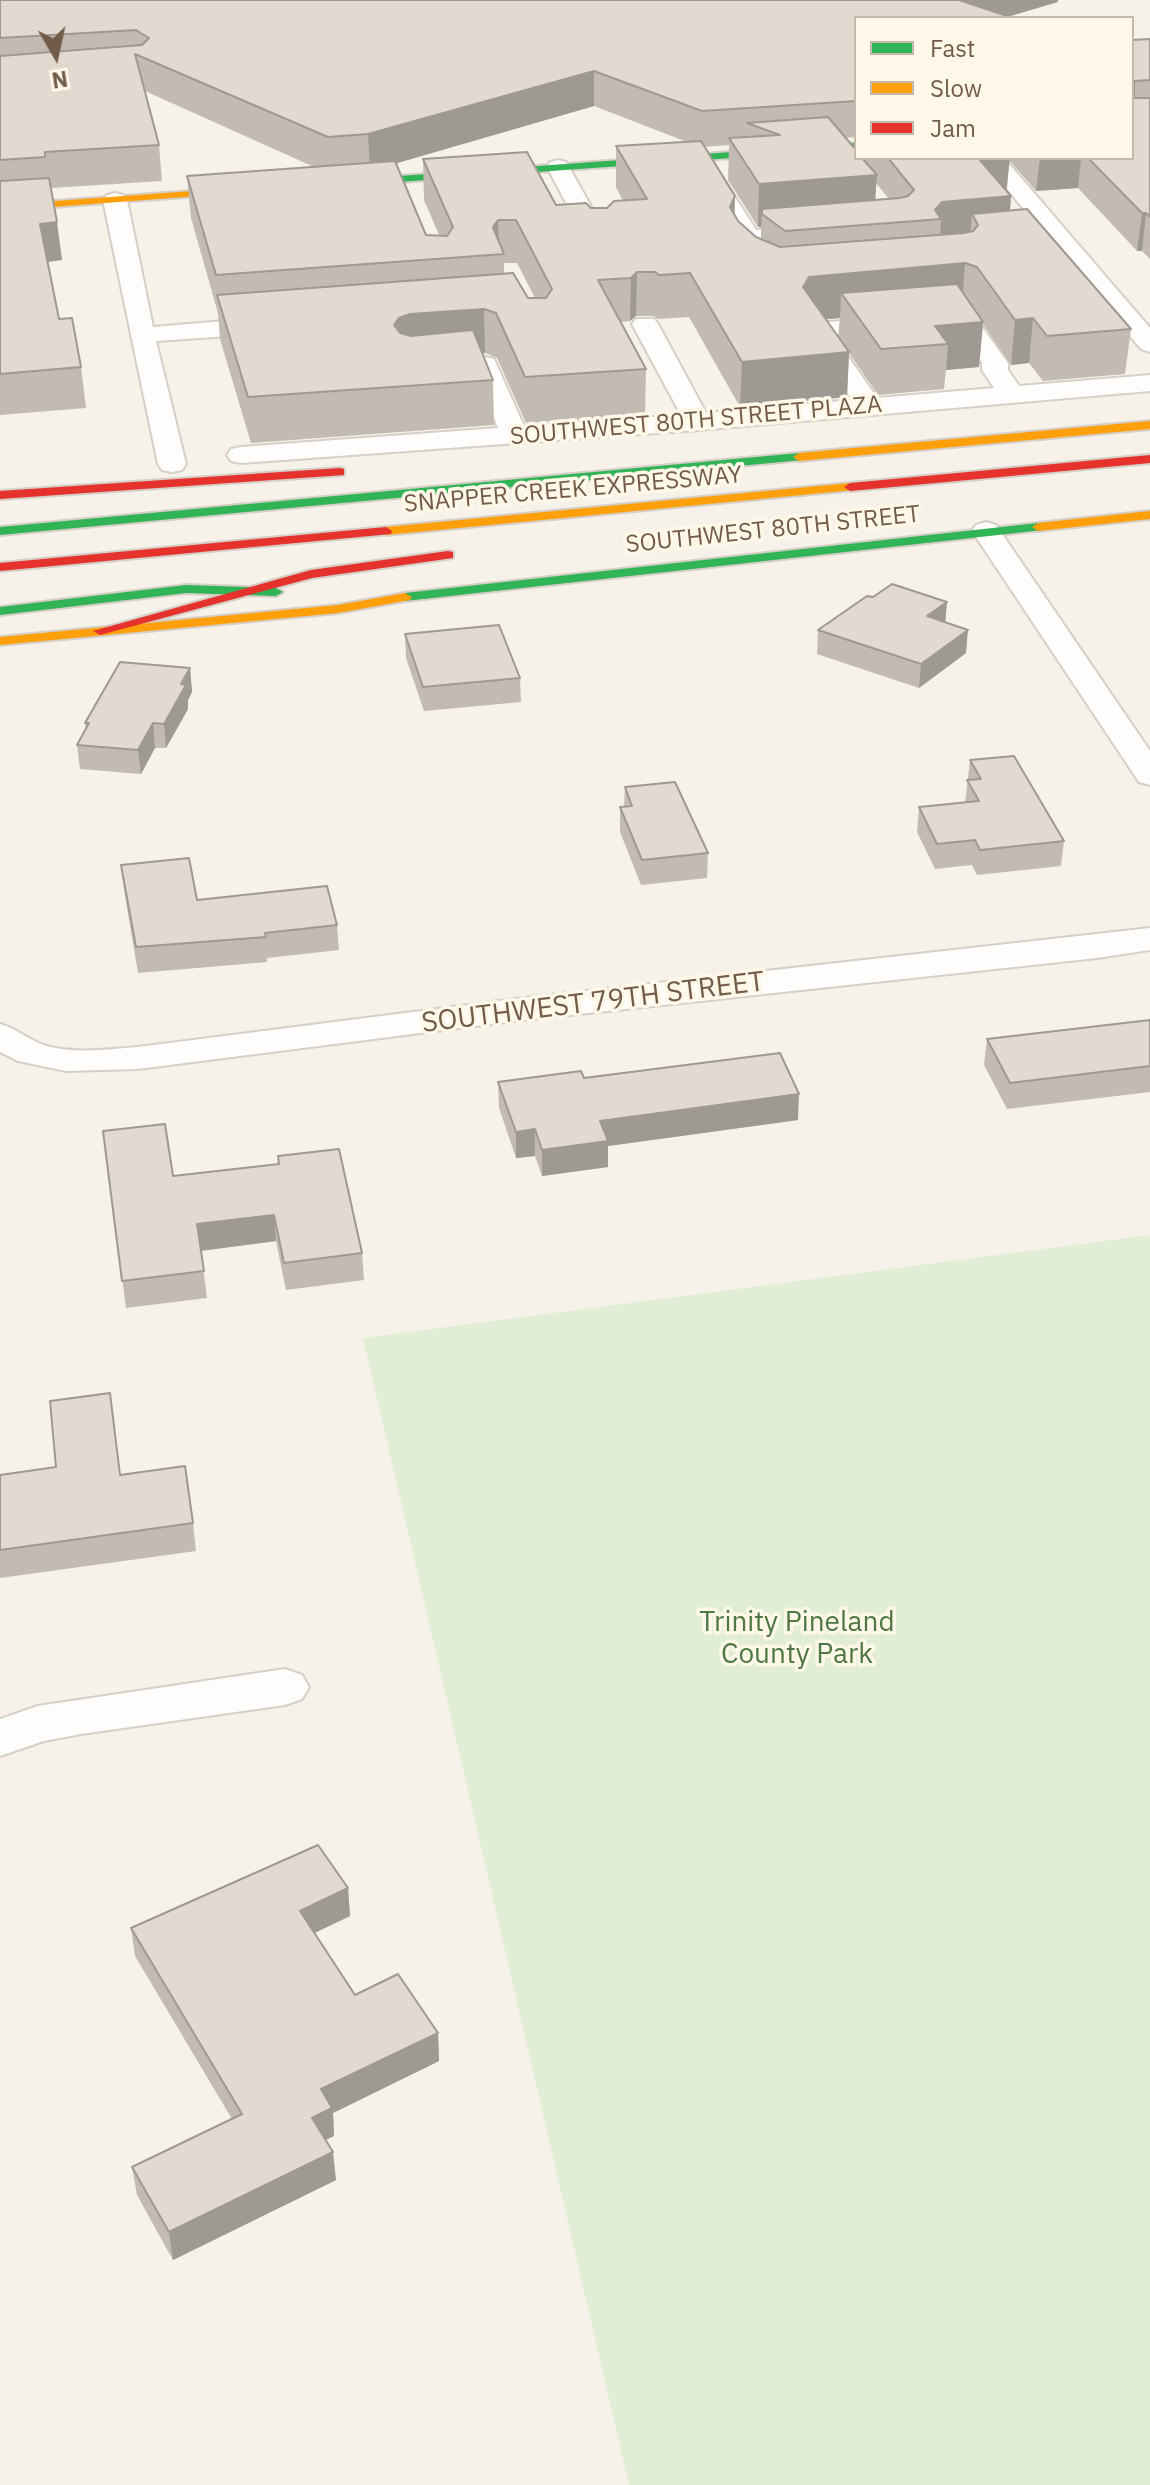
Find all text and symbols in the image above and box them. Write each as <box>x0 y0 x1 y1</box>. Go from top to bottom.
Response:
north arrow <box>16 16 96 96</box>
legend <box>854 16 1134 160</box>
text: Fast <box>930 32 975 64</box>
text: N <box>50 65 70 96</box>
text: Slow <box>930 72 982 104</box>
text: Jam <box>930 112 976 144</box>
street label: SOUTHWEST 80TH STREET PLAZA <box>509 390 883 452</box>
street label: SNAPPER CREEK EXPRESSWAY <box>403 461 743 519</box>
street label: SOUTHWEST 80TH STREET <box>624 500 922 560</box>
street label: SOUTHWEST 79TH STREET <box>420 965 766 1041</box>
park label: Trinity Pineland County Park <box>699 1606 895 1672</box>

